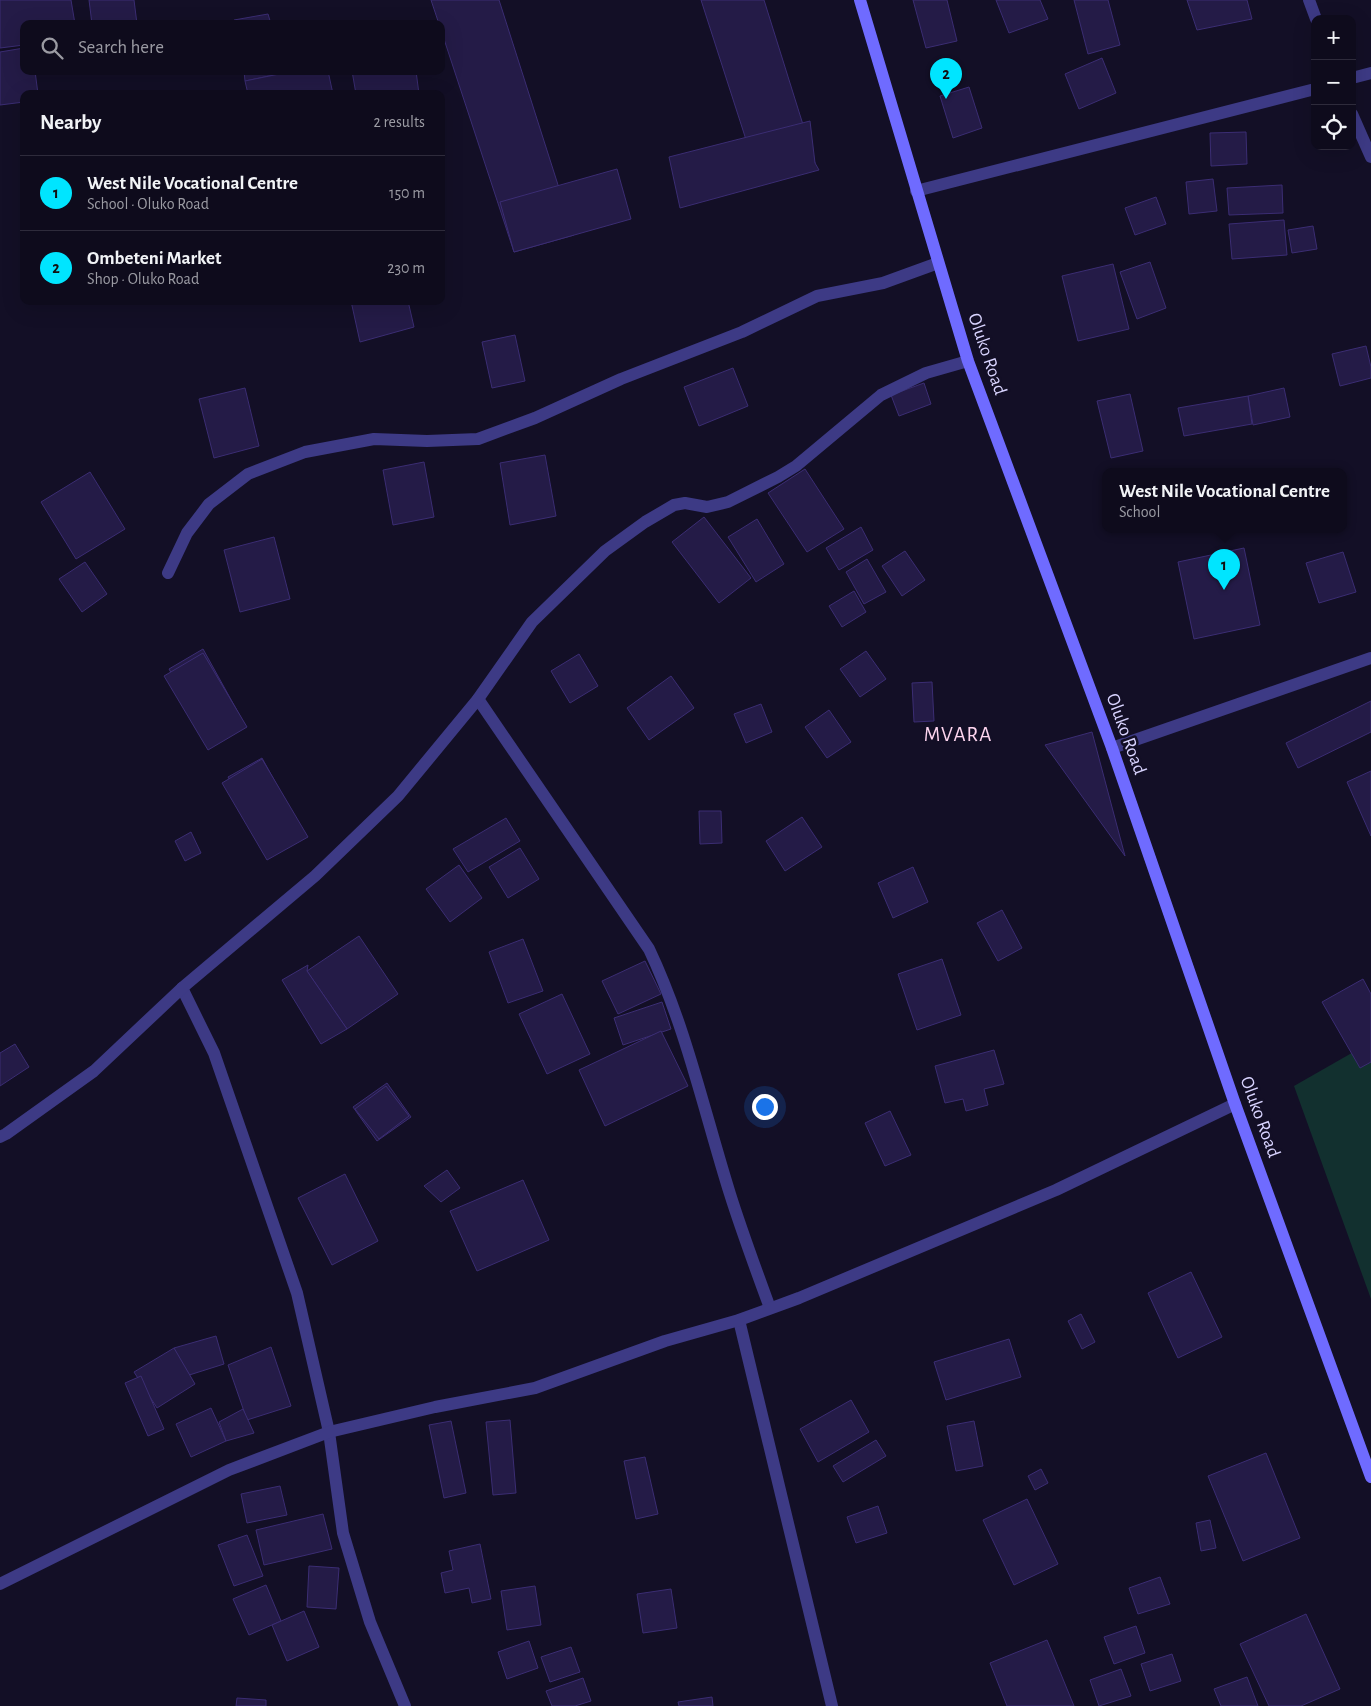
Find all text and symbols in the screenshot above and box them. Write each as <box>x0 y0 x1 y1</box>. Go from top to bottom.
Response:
map controls <box>1311 15 1356 150</box>
button: + <box>1311 15 1356 60</box>
search box <box>20 20 445 75</box>
icon: search <box>38 34 66 62</box>
text: Search here <box>78 38 164 57</box>
pin: 2 <box>930 58 962 99</box>
button: − <box>1311 60 1356 105</box>
button: locate <box>1311 105 1356 150</box>
text: Nearby <box>40 112 101 133</box>
text: 2 results <box>373 114 425 130</box>
text: West Nile Vocational Centre <box>87 174 298 193</box>
text: 1 <box>53 185 59 201</box>
text: 150 m <box>389 185 425 201</box>
text: School · Oluko Road <box>87 196 209 212</box>
text: Ombeteni Market <box>87 249 221 268</box>
text: 2 <box>52 260 60 276</box>
text: 230 m <box>387 260 425 276</box>
text: Shop · Oluko Road <box>87 271 199 287</box>
street label: Oluko Road <box>964 311 1010 397</box>
popup <box>1102 468 1347 533</box>
text: West Nile Vocational Centre <box>1119 482 1330 501</box>
text: School <box>1119 504 1160 520</box>
pin: 1 <box>1208 549 1240 590</box>
street label: Oluko Road <box>1103 691 1150 777</box>
district label: MVARA <box>924 724 992 745</box>
street label: Oluko Road <box>1237 1074 1284 1160</box>
your location <box>752 1094 778 1120</box>

